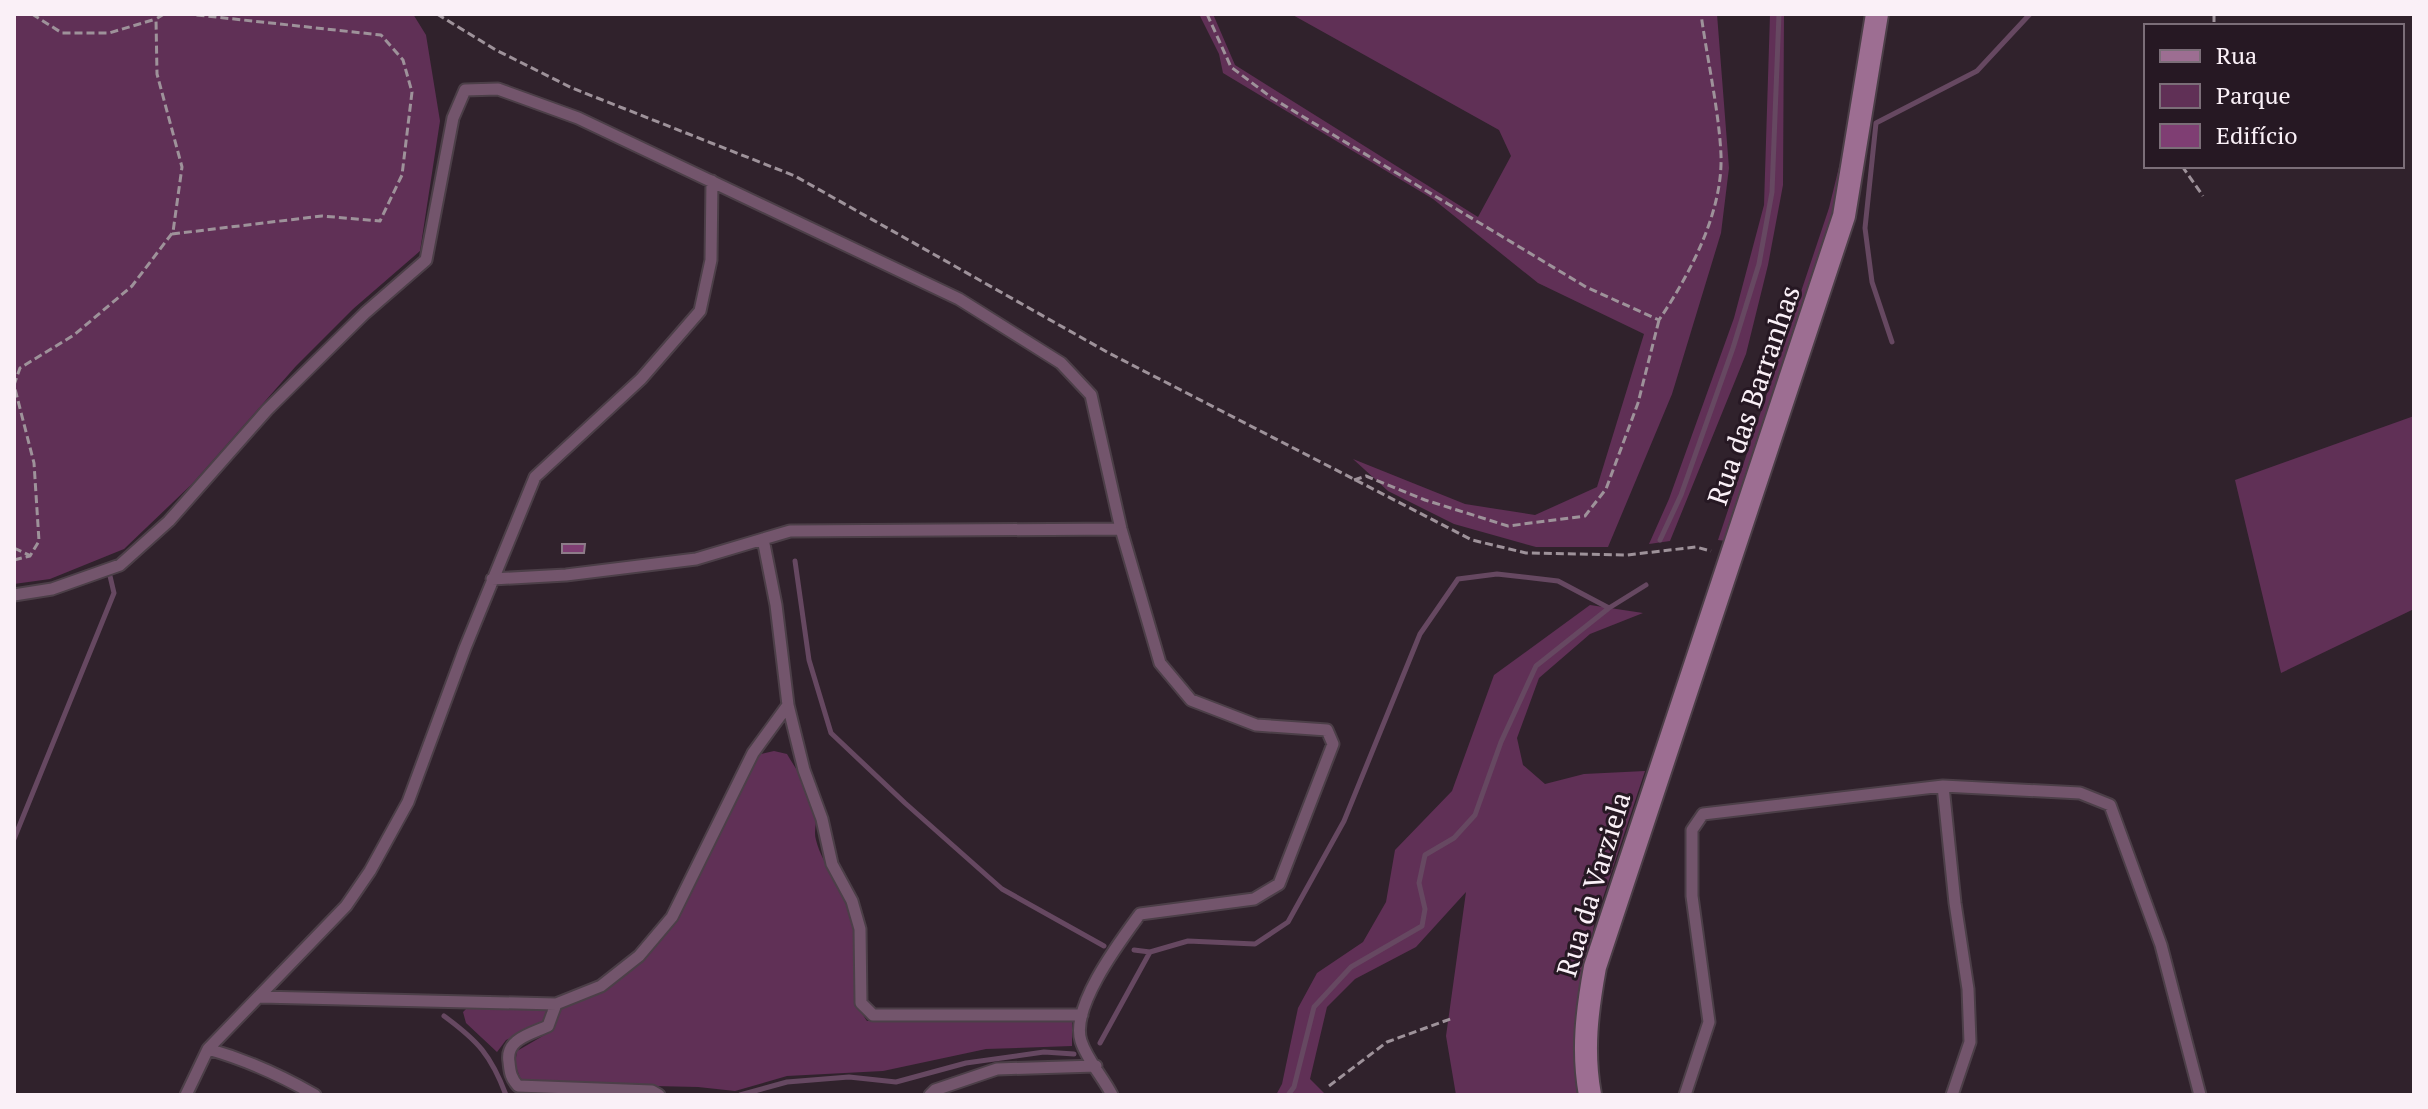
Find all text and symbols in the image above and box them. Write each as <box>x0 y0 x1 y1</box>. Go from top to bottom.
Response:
legend <box>2144 24 2404 168</box>
text: Rua <box>2216 39 2257 71</box>
text: Parque <box>2216 79 2291 111</box>
text: Edifício <box>2216 119 2298 151</box>
street label: Rua das Barranhas <box>1698 280 1808 510</box>
street label: Rua da Varziela <box>1547 787 1639 981</box>

